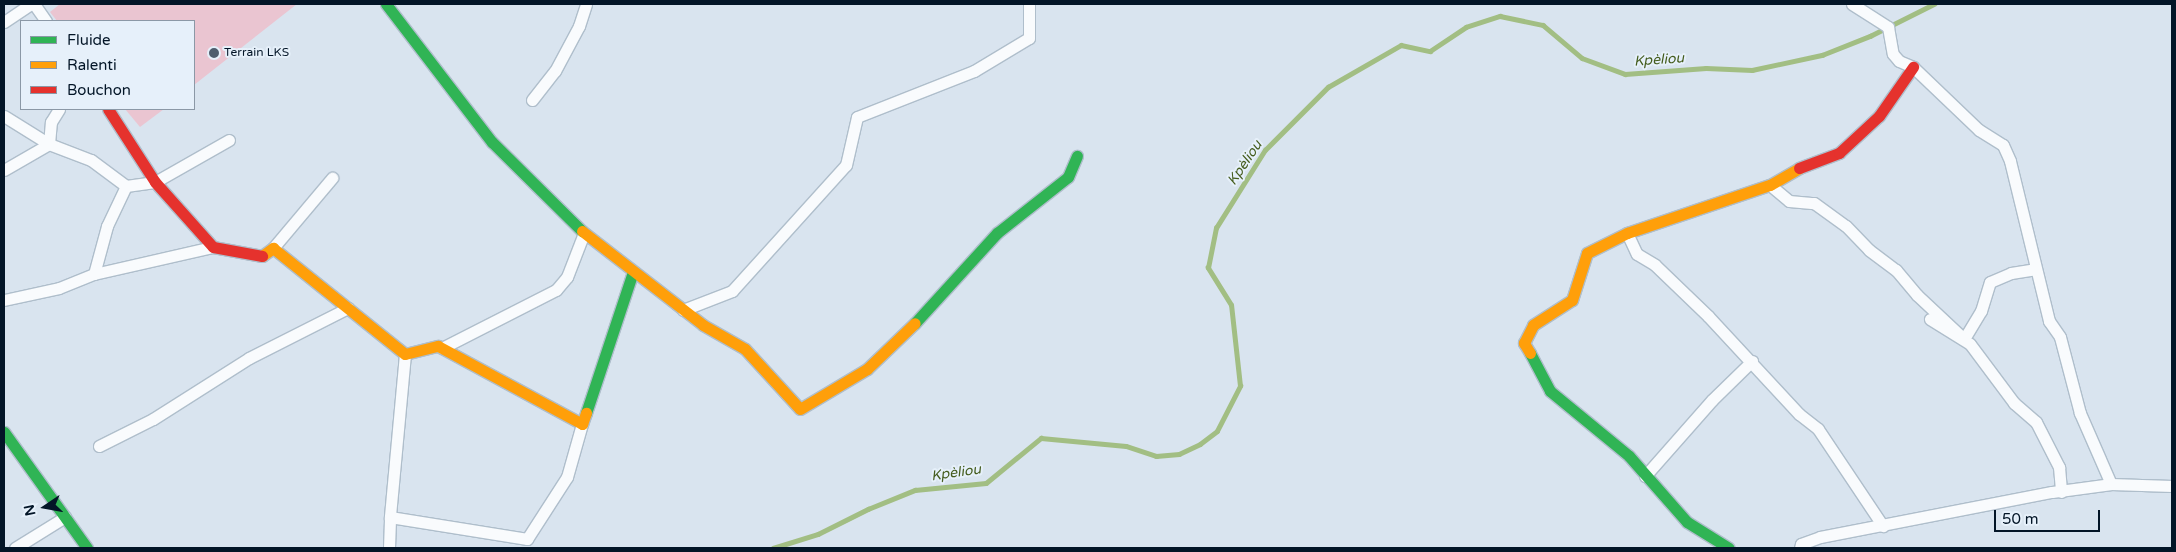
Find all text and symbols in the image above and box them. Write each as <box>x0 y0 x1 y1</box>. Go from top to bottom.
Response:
legend <box>20 20 195 110</box>
text: Fluide <box>67 31 111 49</box>
place label: Terrain LKS <box>224 46 289 60</box>
marker: Terrain LKS <box>208 47 220 59</box>
water label: Kpèliou <box>1633 50 1685 70</box>
text: Ralenti <box>67 56 117 74</box>
text: Bouchon <box>67 81 131 99</box>
water label: Kpèliou <box>1224 138 1266 188</box>
water label: Kpèliou <box>930 461 982 485</box>
north arrow <box>20 482 70 532</box>
scale bar <box>1996 500 2102 532</box>
text: N <box>20 503 39 517</box>
text: 50 m <box>2002 510 2039 528</box>

